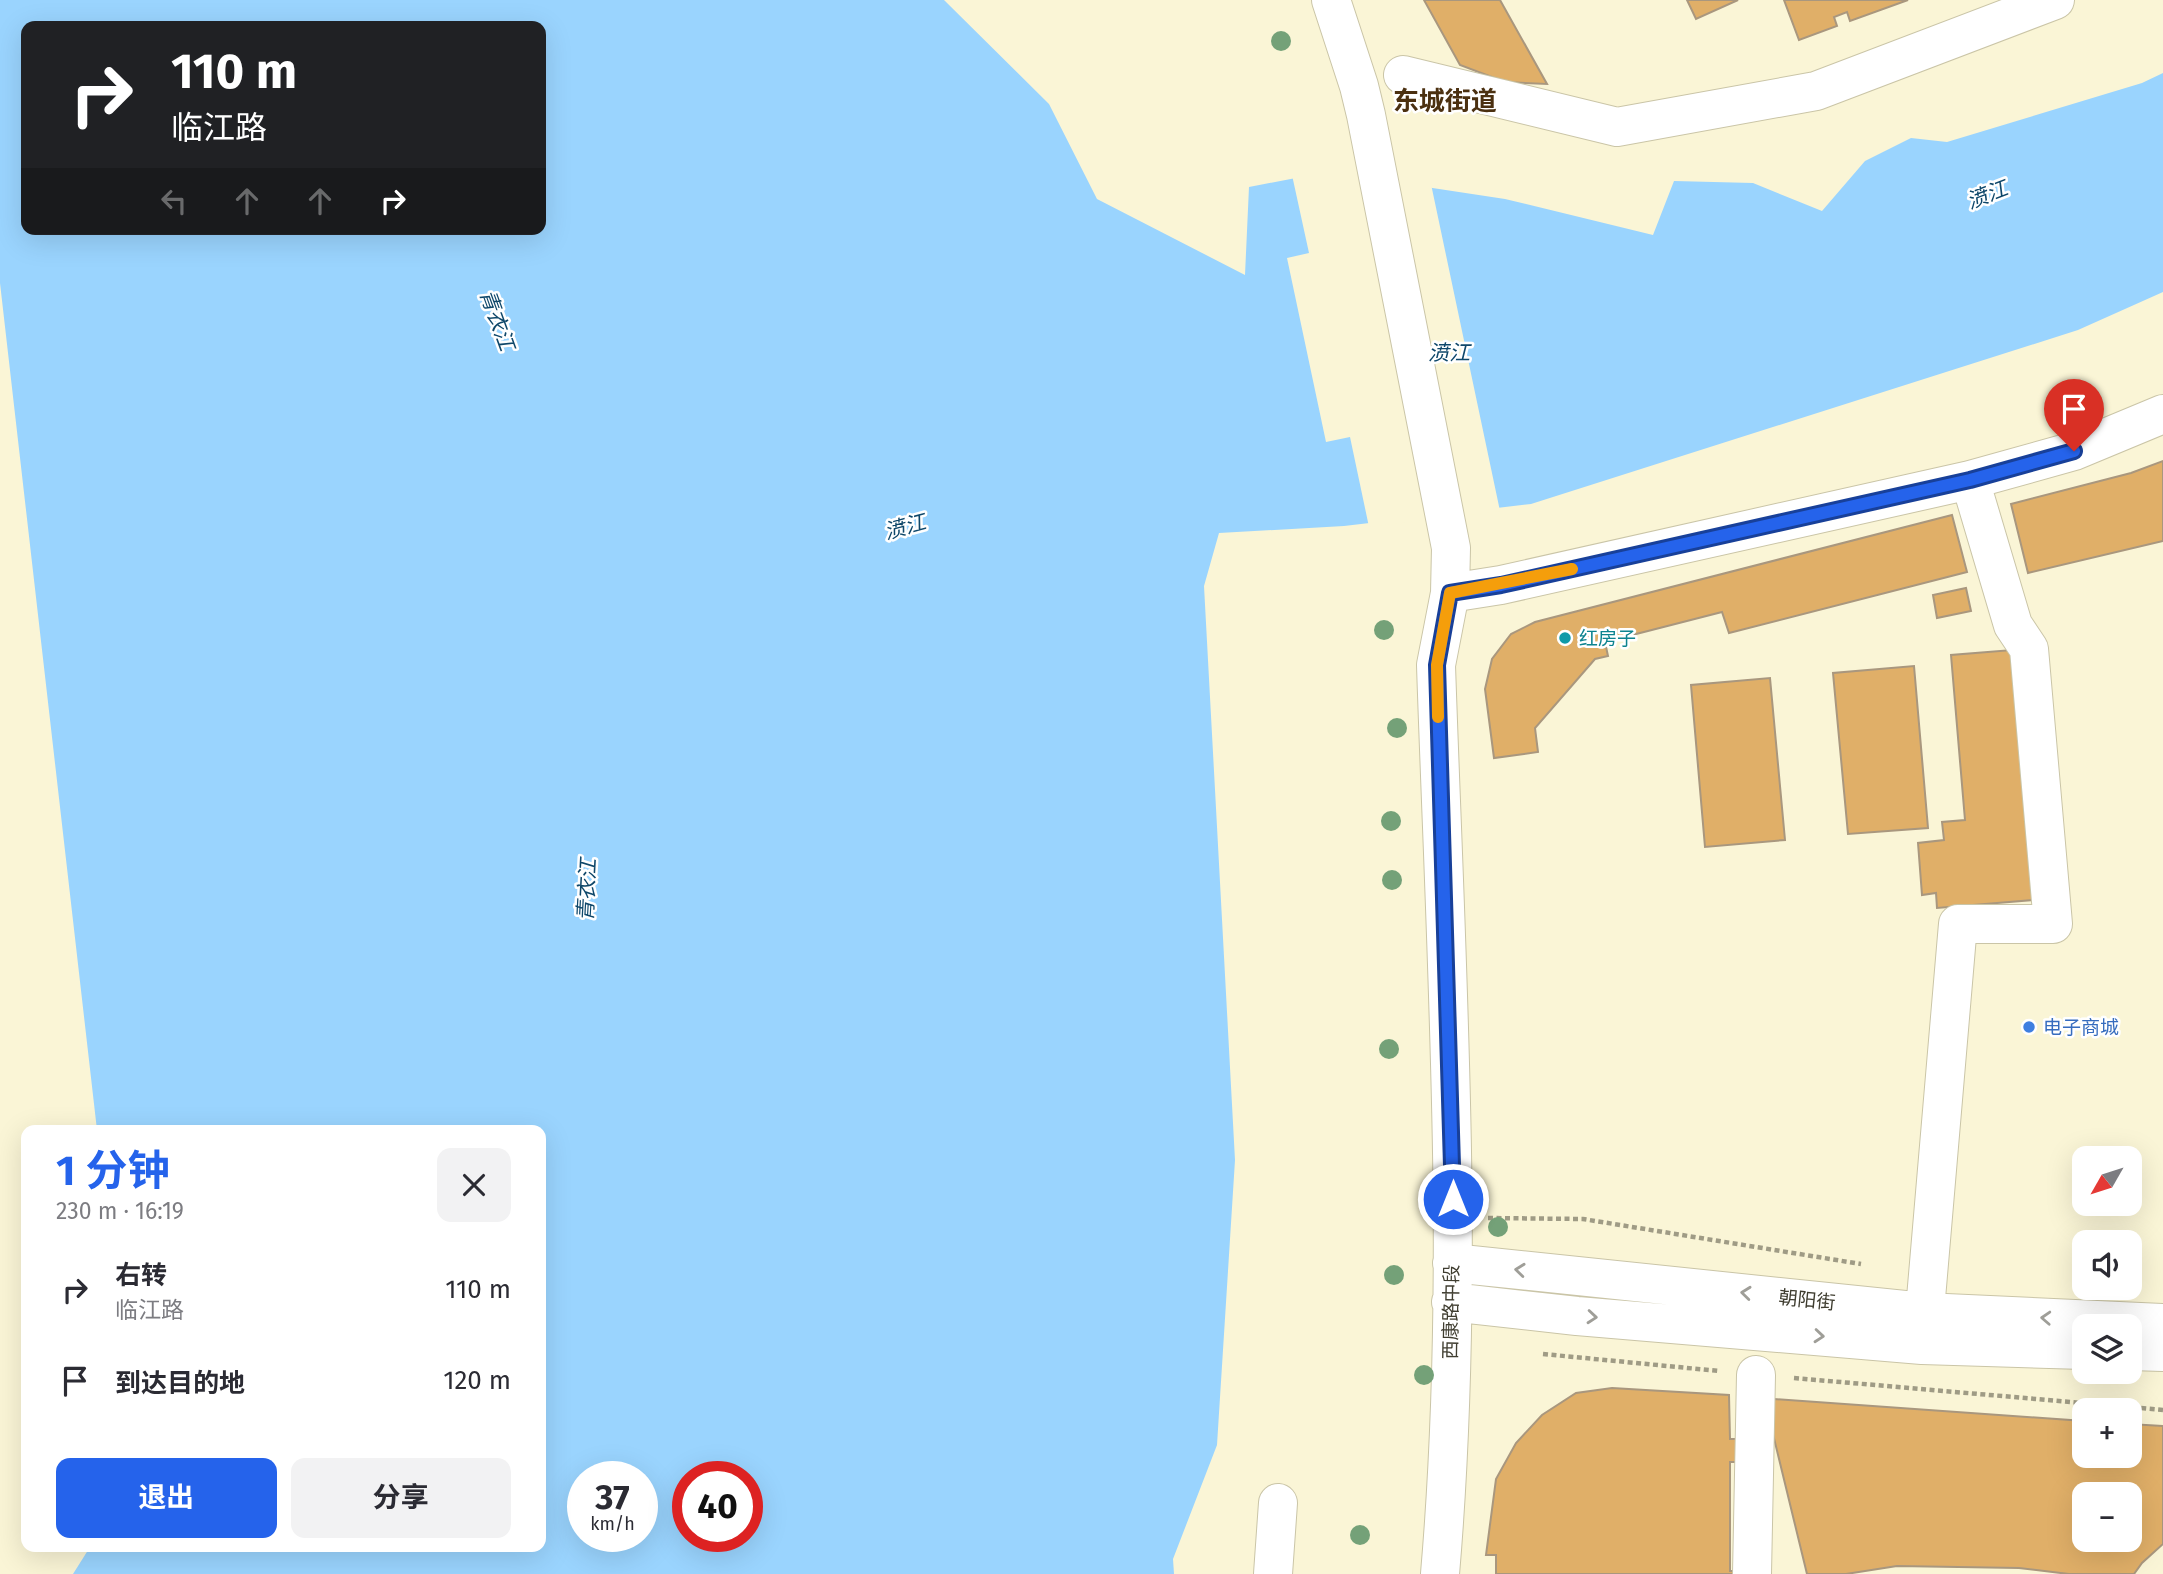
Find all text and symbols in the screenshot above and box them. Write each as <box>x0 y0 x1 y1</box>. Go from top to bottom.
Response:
text: 110 m <box>171 42 297 101</box>
icon: right <box>56 49 147 140</box>
district label: 东城街道 <box>1393 86 1497 117</box>
text: 临江路 <box>171 109 267 147</box>
water label: 𣸣江 <box>1963 175 2013 215</box>
icon: left <box>155 182 193 220</box>
icon: ahead <box>228 182 266 220</box>
icon: ahead <box>301 182 339 220</box>
icon: right <box>374 182 412 220</box>
water label: 青衣江 <box>474 286 521 356</box>
water label: 𣸣江 <box>1428 340 1472 366</box>
pin <box>2044 379 2104 451</box>
icon: arrive <box>2055 390 2093 428</box>
water label: 𣸣江 <box>881 508 931 545</box>
place label: 红房子 <box>1579 627 1636 650</box>
marker: 红房子 <box>1557 630 1573 646</box>
water label: 青衣江 <box>572 856 602 922</box>
place label: 电子商城 <box>2043 1016 2119 1039</box>
marker: 电子商城 <box>2021 1019 2037 1035</box>
text: 1 分钟 <box>56 1146 169 1196</box>
north arrow <box>2072 1146 2142 1216</box>
map controls <box>2072 1146 2142 1552</box>
button: close <box>437 1148 511 1222</box>
position arrow <box>1416 1162 1490 1236</box>
text: 230 m · 16:19 <box>56 1197 184 1225</box>
button: sound <box>2072 1230 2142 1300</box>
text: 右转 <box>115 1260 167 1291</box>
one-way arrow <box>1514 1263 1525 1278</box>
street label: 西康路中段 <box>1439 1264 1463 1360</box>
icon: right <box>56 1271 94 1309</box>
text: 110 m <box>445 1274 511 1305</box>
one-way arrow <box>1740 1286 1752 1301</box>
street label: 朝阳街 <box>1777 1286 1837 1314</box>
text: 临江路 <box>115 1296 184 1324</box>
one-way arrow <box>1587 1309 1598 1324</box>
one-way arrow <box>2040 1310 2051 1325</box>
button: layers <box>2072 1314 2142 1384</box>
one-way arrow <box>1813 1329 1824 1344</box>
icon: arrive <box>56 1362 94 1400</box>
text: 120 m <box>443 1365 511 1396</box>
text: 到达目的地 <box>115 1368 245 1399</box>
button: + <box>2072 1398 2142 1468</box>
button: 退出 <box>56 1458 277 1538</box>
button: 分享 <box>291 1458 511 1538</box>
speed limit sign: 40 <box>672 1461 763 1552</box>
text: 37 <box>595 1476 630 1518</box>
button: − <box>2072 1482 2142 1552</box>
text: km/h <box>590 1513 635 1535</box>

